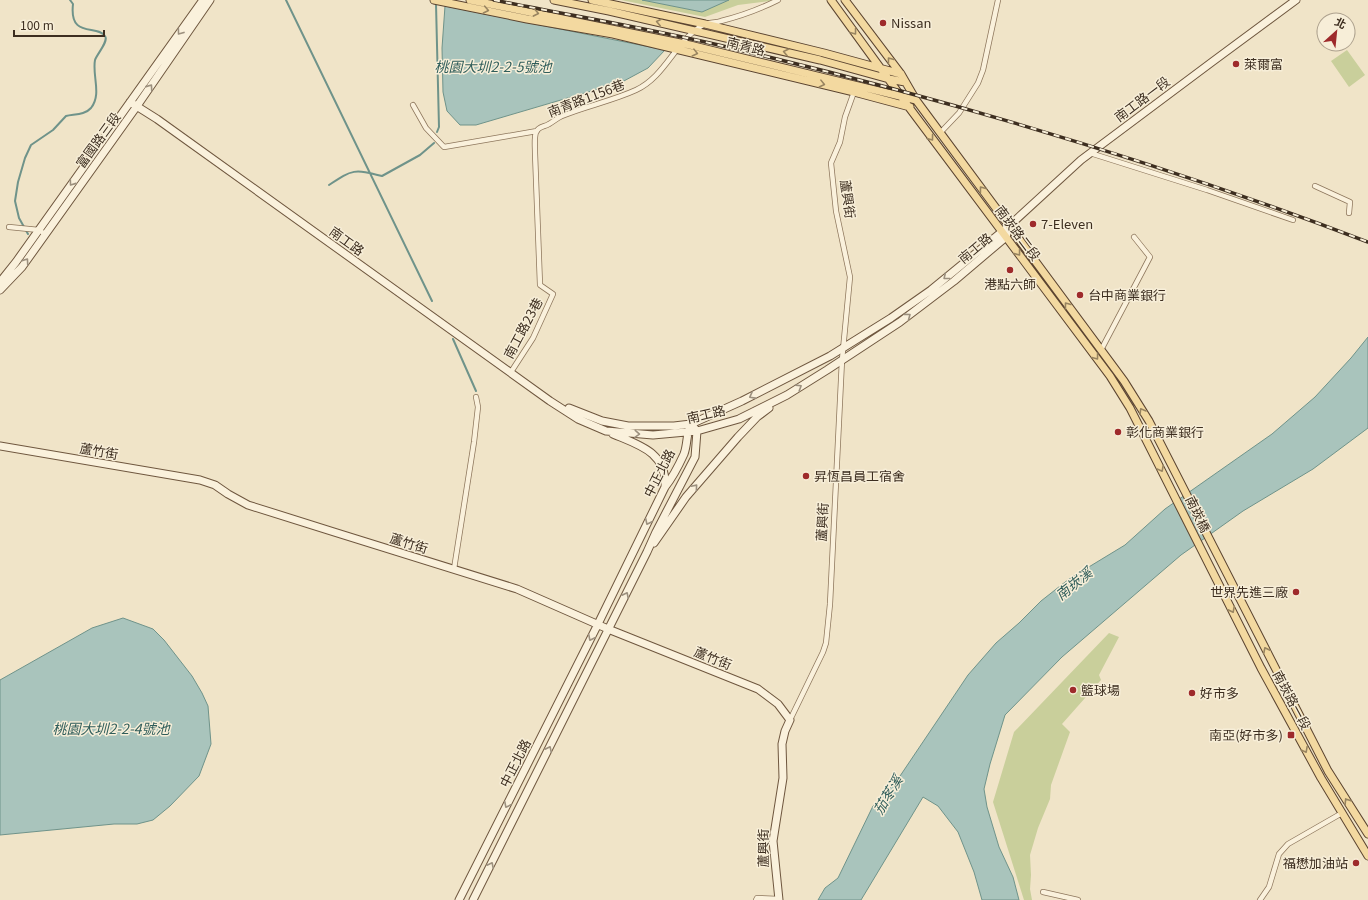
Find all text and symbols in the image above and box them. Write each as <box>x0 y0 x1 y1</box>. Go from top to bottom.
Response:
one-way arrow <box>483 6 489 14</box>
one-way arrow <box>533 8 539 17</box>
scale bar <box>14 12 104 38</box>
north arrow <box>1316 12 1356 52</box>
place label: Nissan <box>891 13 931 32</box>
text: 北 <box>1332 13 1350 32</box>
text: 100 m <box>20 16 54 33</box>
marker: Nissan <box>878 18 888 28</box>
one-way arrow <box>656 19 662 27</box>
one-way arrow <box>178 27 185 34</box>
one-way arrow <box>849 27 856 34</box>
street label: 南青路 <box>725 32 767 59</box>
one-way arrow <box>692 49 699 57</box>
one-way arrow <box>782 49 789 57</box>
place label: 萊爾富 <box>1244 54 1283 73</box>
water label: 桃園大圳2-2-5號池 <box>434 56 554 76</box>
one-way arrow <box>888 58 895 65</box>
marker: 萊爾富 <box>1231 59 1241 69</box>
street label: 南工路一段 <box>1110 71 1173 126</box>
street label: 南青路1156巷 <box>545 74 627 121</box>
one-way arrow <box>819 80 825 88</box>
one-way arrow <box>145 84 153 91</box>
street label: 富國路三段 <box>71 108 124 172</box>
one-way arrow <box>926 133 933 140</box>
street label: 蘆興街 <box>836 178 861 220</box>
one-way arrow <box>70 179 77 186</box>
one-way arrow <box>979 186 986 193</box>
street label: 南崁路二段 <box>991 201 1046 264</box>
place label: 7-Eleven <box>1041 214 1093 233</box>
marker: 7-Eleven <box>1028 219 1038 229</box>
street label: 南工路 <box>326 221 369 260</box>
street label: 南工路 <box>954 228 996 267</box>
one-way arrow <box>1013 248 1020 255</box>
one-way arrow <box>21 259 28 266</box>
marker: 港點六師 <box>1005 265 1015 275</box>
one-way arrow <box>944 273 951 280</box>
place label: 港點六師 <box>984 274 1036 293</box>
place label: 台中商業銀行 <box>1088 285 1166 304</box>
marker: 台中商業銀行 <box>1075 290 1085 300</box>
street label: 南工路23巷 <box>499 294 547 362</box>
one-way arrow <box>1065 302 1072 309</box>
one-way arrow <box>904 313 911 321</box>
one-way arrow <box>1091 352 1098 359</box>
one-way arrow <box>795 385 802 392</box>
one-way arrow <box>749 391 756 399</box>
street label: 南工路 <box>685 400 727 427</box>
one-way arrow <box>1140 408 1147 415</box>
place label: 彰化商業銀行 <box>1126 422 1204 441</box>
marker: 彰化商業銀行 <box>1113 427 1123 437</box>
one-way arrow <box>634 429 640 438</box>
street label: 蘆竹街 <box>78 438 120 463</box>
street label: 中正北路 <box>638 445 679 500</box>
one-way arrow <box>1156 465 1164 472</box>
place label: 昇恆昌員工宿舍 <box>814 466 905 485</box>
marker: 昇恆昌員工宿舍 <box>801 471 811 481</box>
one-way arrow <box>690 484 697 492</box>
street label: 南崁橋 <box>1181 492 1216 535</box>
street label: 蘆興街 <box>811 502 832 542</box>
one-way arrow <box>645 517 653 525</box>
street label: 蘆竹街 <box>388 528 431 557</box>
water label: 南崁溪 <box>1051 561 1098 604</box>
place label: 世界先進三廠 <box>1210 582 1288 601</box>
marker: 世界先進三廠 <box>1291 587 1301 597</box>
one-way arrow <box>621 592 628 599</box>
one-way arrow <box>1227 606 1234 613</box>
one-way arrow <box>588 634 596 642</box>
street label: 蘆竹街 <box>692 641 735 674</box>
one-way arrow <box>1263 647 1271 654</box>
street label: 南崁路一段 <box>1269 667 1316 733</box>
place label: 籃球場 <box>1081 680 1120 699</box>
place label: 好市多 <box>1200 683 1239 702</box>
marker: 籃球場 <box>1068 685 1078 695</box>
marker: 好市多 <box>1187 688 1197 698</box>
water label: 桃園大圳2-2-4號池 <box>52 718 172 738</box>
place label: 南亞(好市多) <box>1209 725 1283 744</box>
marker: 南亞(好市多) <box>1286 730 1296 740</box>
street label: 中正北路 <box>494 735 535 790</box>
one-way arrow <box>544 746 552 753</box>
one-way arrow <box>1301 746 1308 753</box>
water label: 茄苳溪 <box>868 770 908 818</box>
one-way arrow <box>1345 798 1352 805</box>
one-way arrow <box>504 800 512 808</box>
street label: 蘆興街 <box>753 828 772 868</box>
place label: 福懋加油站 <box>1283 853 1348 872</box>
marker: 福懋加油站 <box>1351 858 1361 868</box>
one-way arrow <box>486 862 493 869</box>

